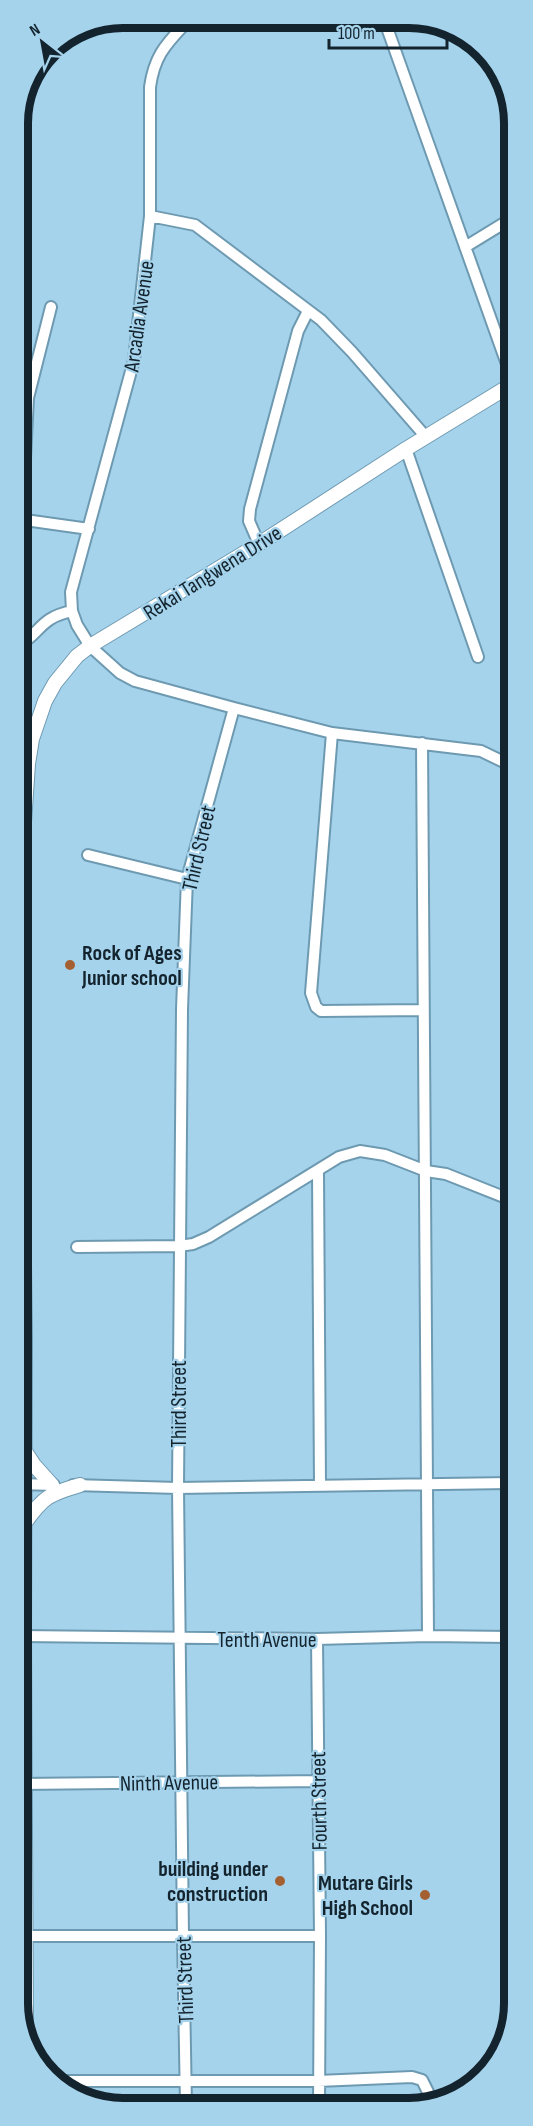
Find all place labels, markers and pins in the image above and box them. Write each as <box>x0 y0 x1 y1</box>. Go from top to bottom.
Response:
place label: Rock of Ages Junior school <box>81 940 182 992</box>
marker: Rock of Ages Junior school <box>63 958 77 972</box>
place label: building under construction <box>158 1856 268 1908</box>
place label: Mutare Girls High School <box>318 1870 413 1922</box>
marker: building under construction <box>273 1874 287 1888</box>
marker: Mutare Girls High School <box>418 1888 432 1902</box>

